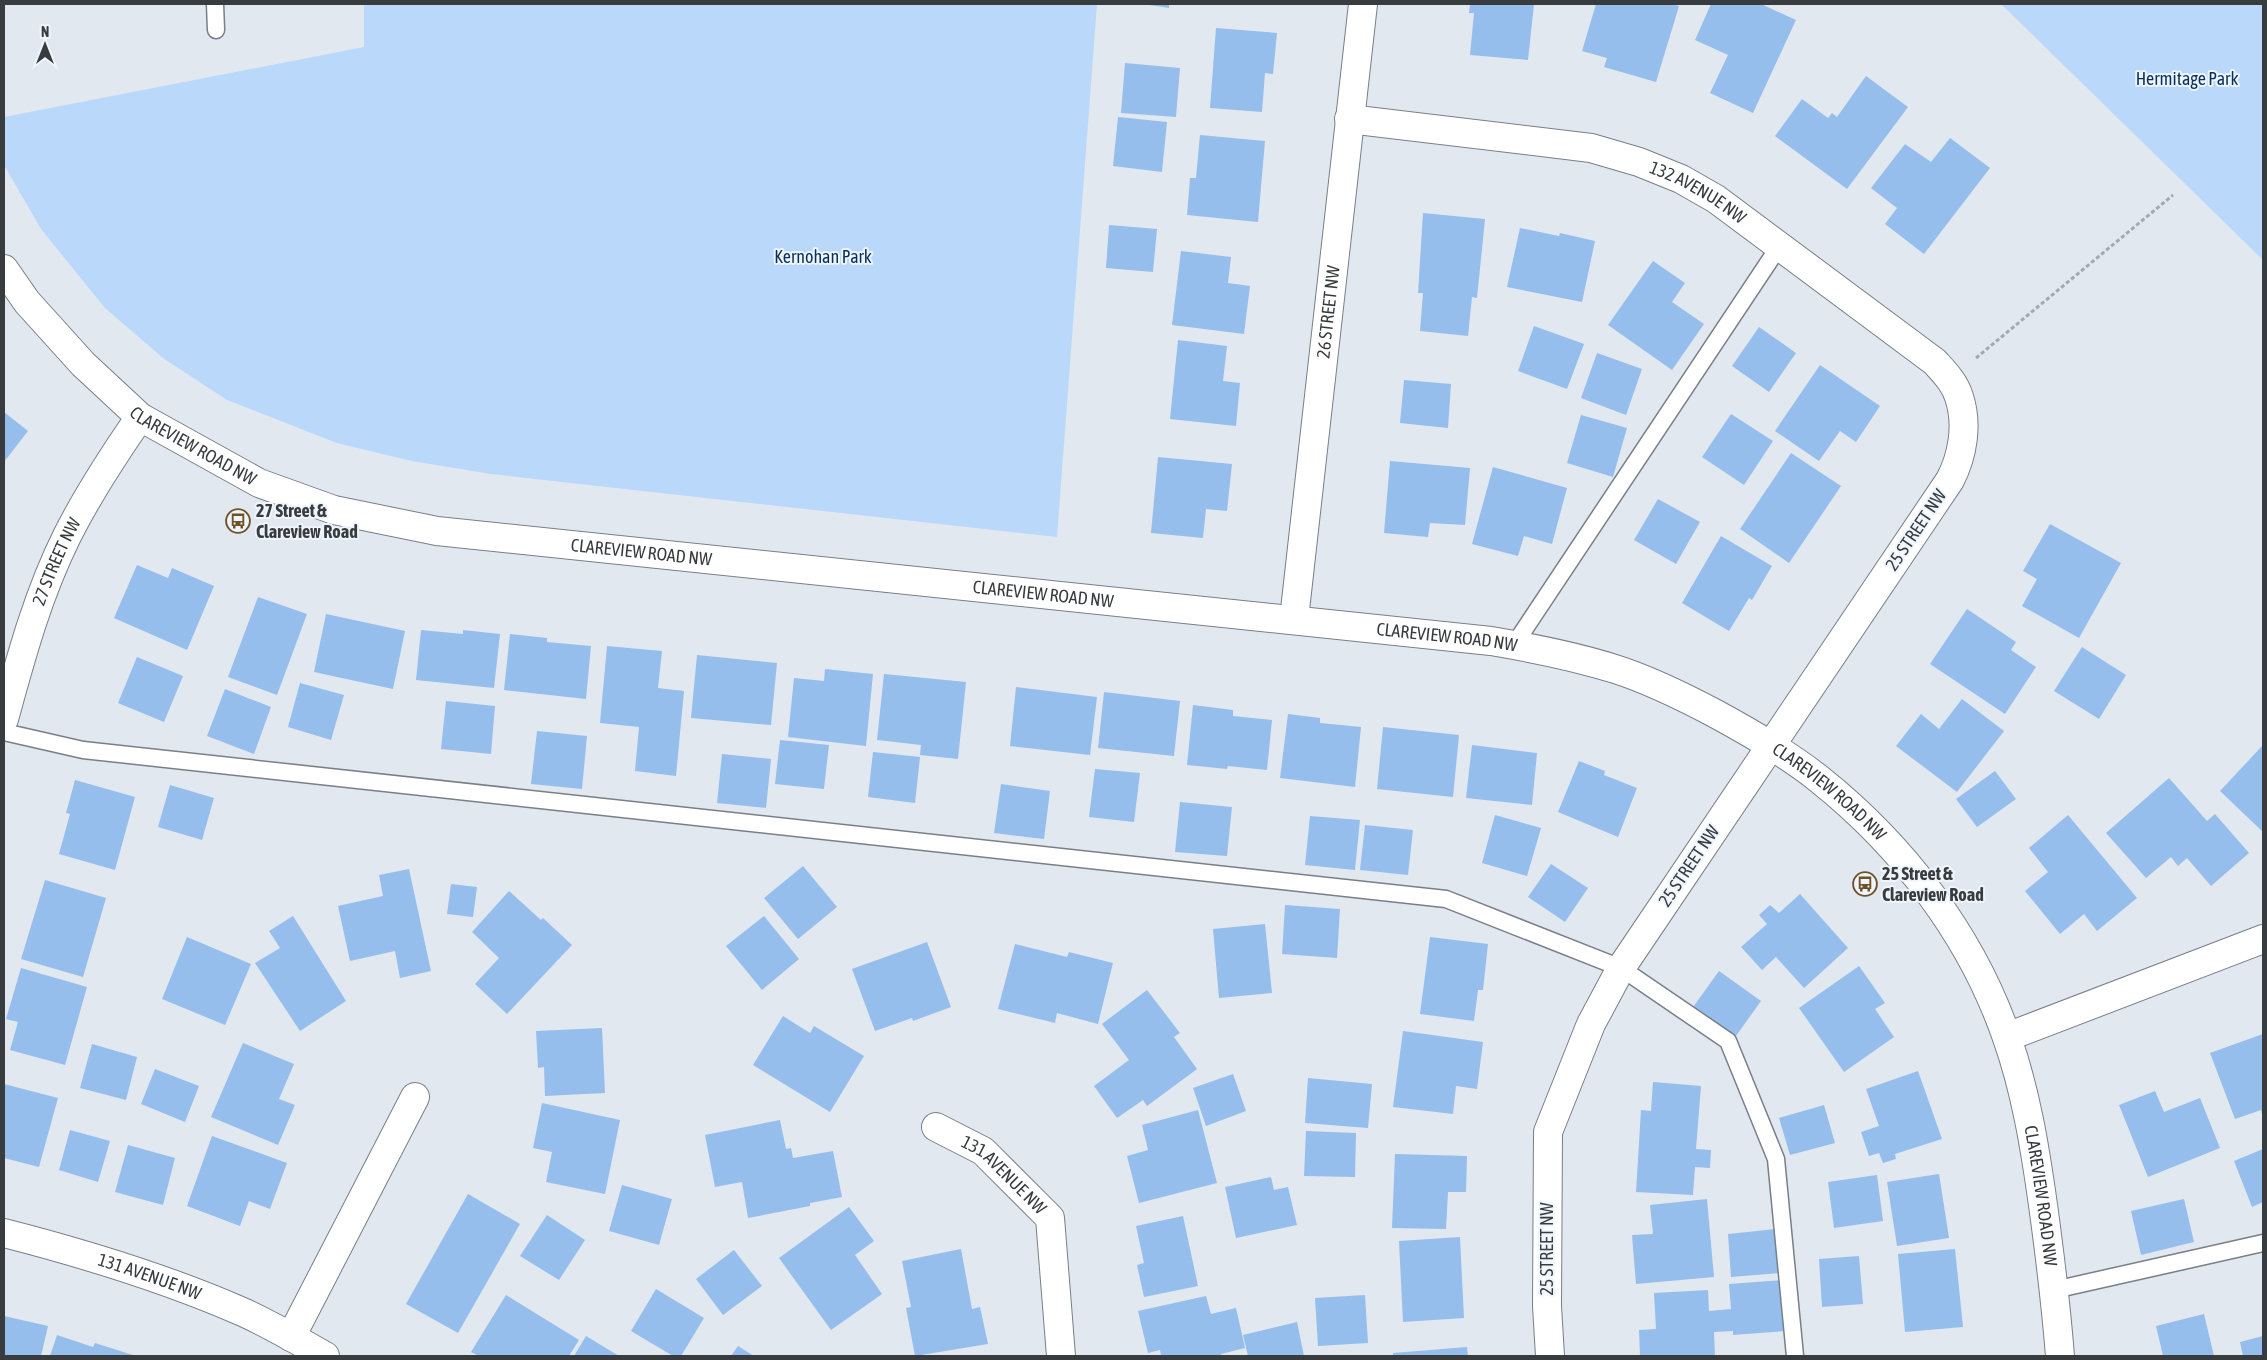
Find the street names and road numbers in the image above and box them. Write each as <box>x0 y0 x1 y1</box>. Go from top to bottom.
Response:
street label: 132 AVENUE NW <box>1647 156 1750 228</box>
street label: 26 STREET NW <box>1312 264 1344 359</box>
street label: CLAREVIEW ROAD NW <box>126 402 260 489</box>
street label: 25 STREET NW <box>1881 485 1950 574</box>
street label: 27 STREET NW <box>28 514 85 608</box>
street label: CLAREVIEW ROAD NW <box>570 534 713 570</box>
street label: CLAREVIEW ROAD NW <box>972 576 1115 612</box>
street label: CLAREVIEW ROAD NW <box>1376 618 1519 655</box>
street label: CLAREVIEW ROAD NW <box>1769 738 1891 844</box>
street label: 25 STREET NW <box>1654 821 1723 910</box>
street label: CLAREVIEW ROAD NW <box>2020 1124 2062 1267</box>
street label: 131 AVENUE NW <box>958 1131 1051 1218</box>
street label: 25 STREET NW <box>1536 1202 1557 1296</box>
street label: 131 AVENUE NW <box>95 1249 204 1304</box>

